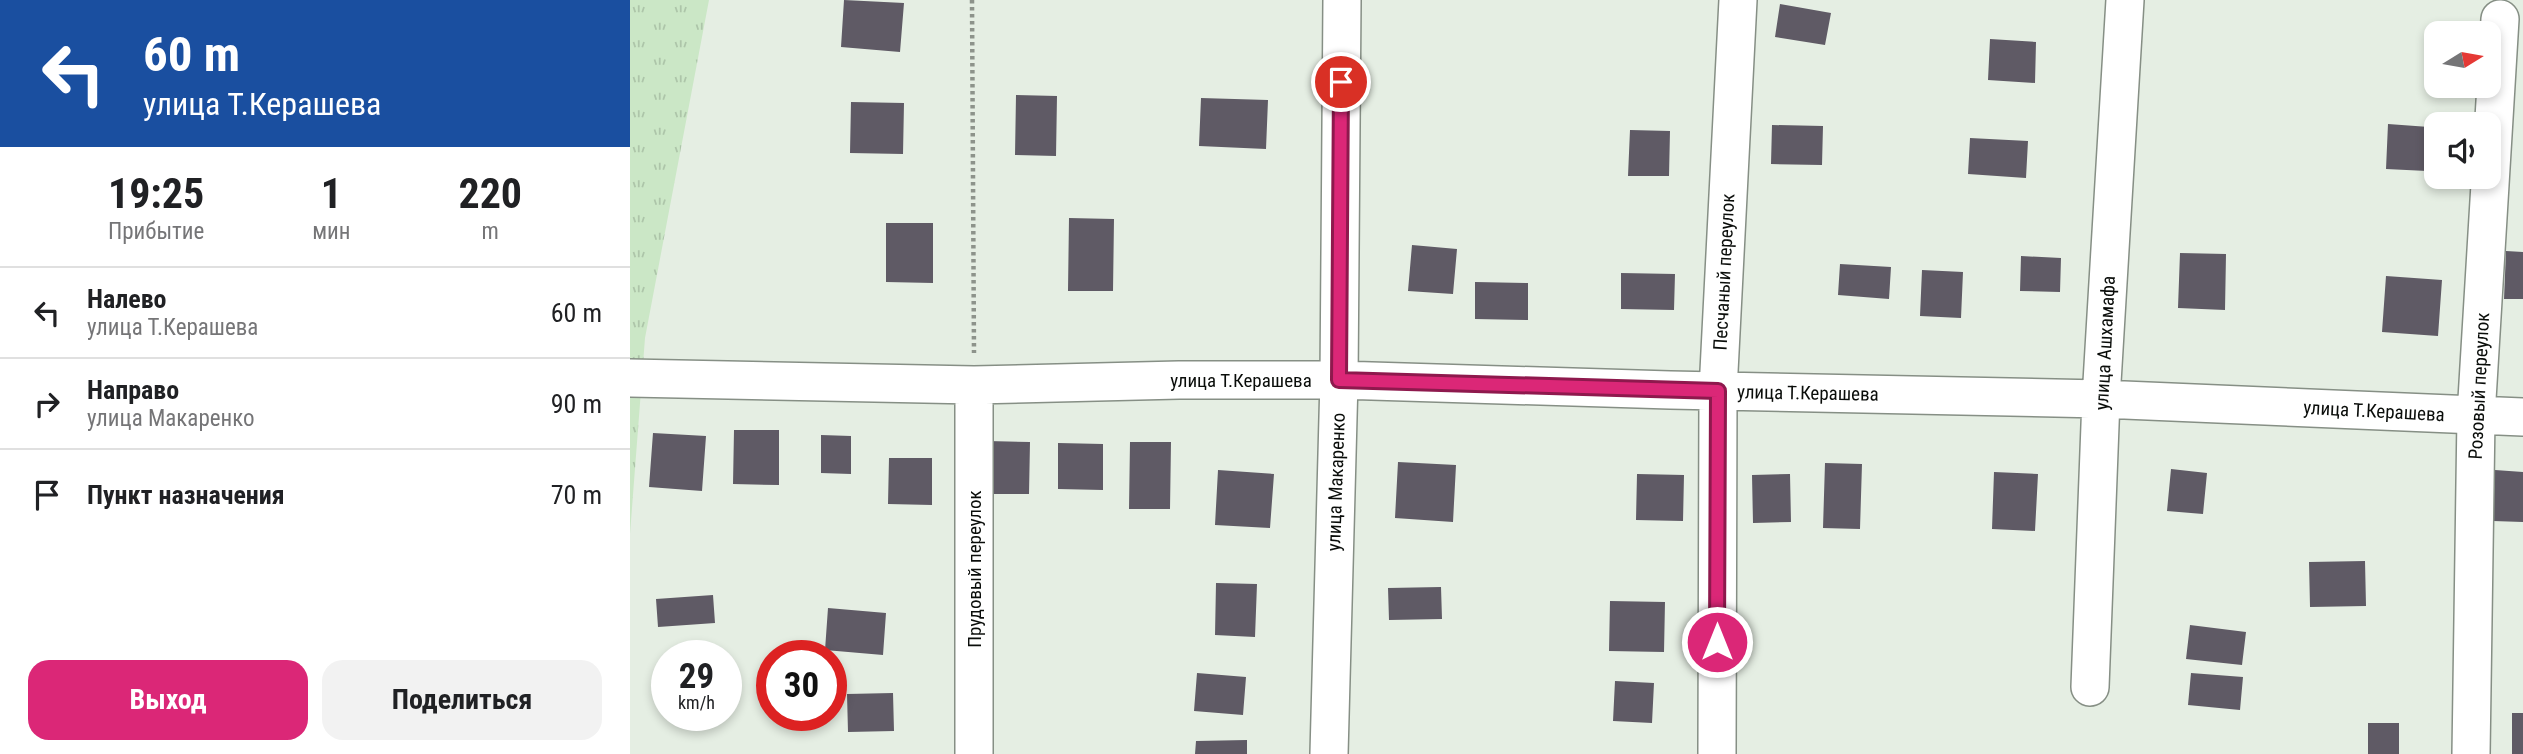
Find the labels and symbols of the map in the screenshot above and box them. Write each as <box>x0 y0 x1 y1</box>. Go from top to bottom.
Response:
north arrow <box>2424 21 2501 98</box>
pin <box>1311 52 1371 112</box>
street label: Песчаный переулок <box>1708 193 1740 351</box>
street label: улица Ашхамафа <box>2090 275 2120 411</box>
street label: Розовый переулок <box>2464 312 2494 460</box>
street label: улица Т.Керашева <box>1170 369 1312 392</box>
street label: улица Т.Керашева <box>1737 380 1879 406</box>
street label: улица Т.Керашева <box>2303 396 2445 426</box>
street label: улица Макаренко <box>1322 412 1350 552</box>
street label: Прудовый переулок <box>963 490 986 648</box>
position arrow <box>1680 605 1754 679</box>
speed limit sign: 30 <box>756 640 847 731</box>

